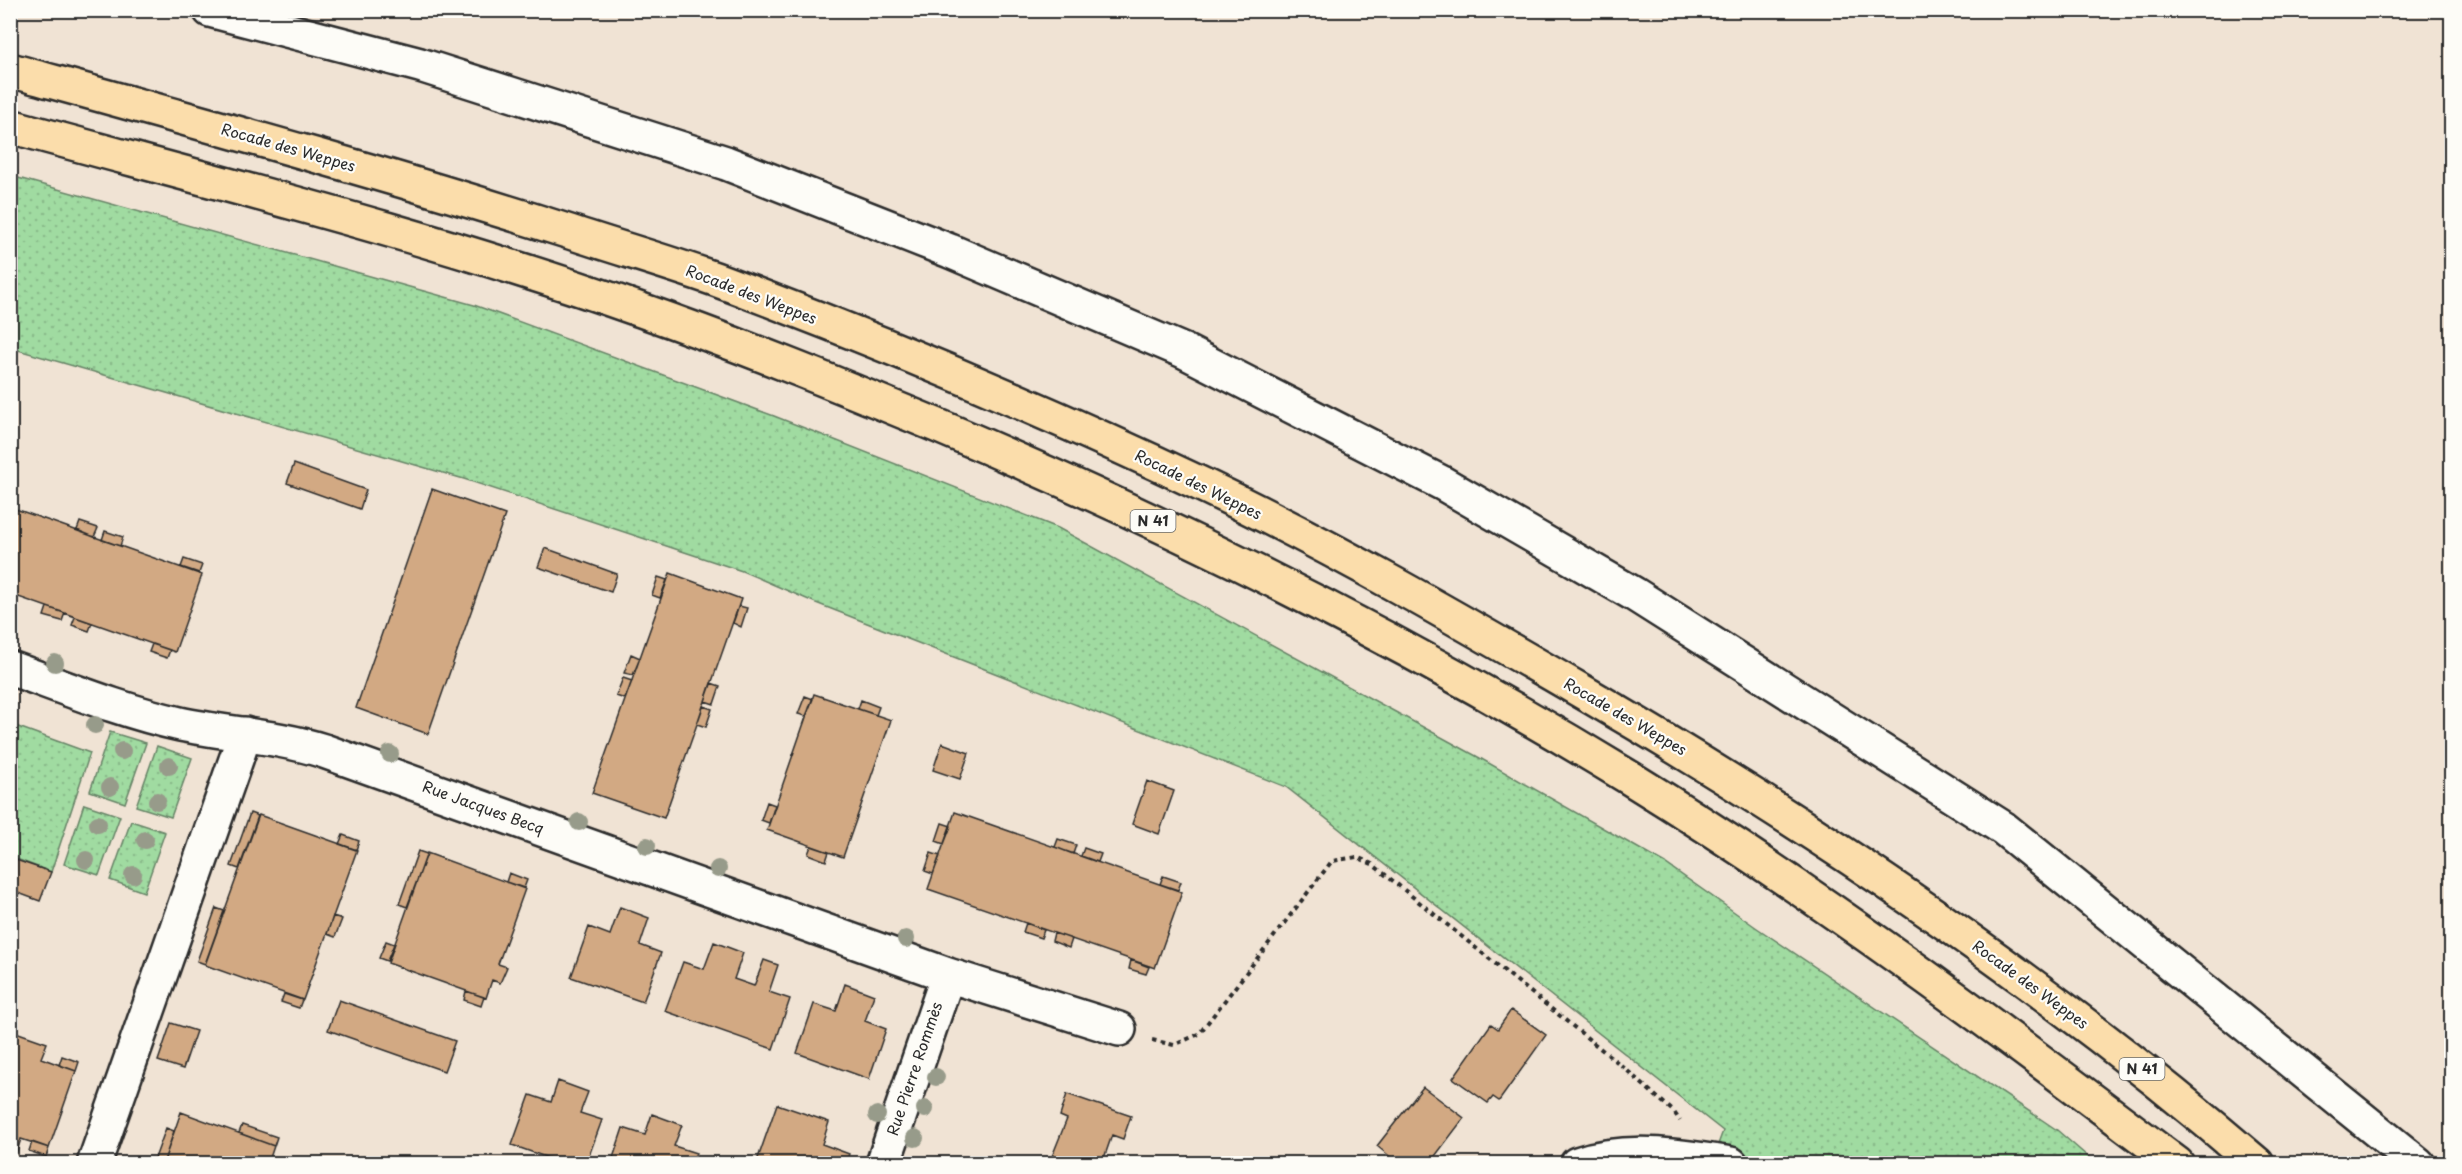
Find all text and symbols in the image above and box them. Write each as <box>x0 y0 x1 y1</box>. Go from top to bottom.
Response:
street label: Rocade des Weppes <box>219 116 358 177</box>
street label: Rocade des Weppes <box>683 258 821 329</box>
street label: Rocade des Weppes <box>1131 443 1266 524</box>
road number: N 41 <box>1130 510 1176 532</box>
street label: Rocade des Weppes <box>1560 671 1692 760</box>
street label: Rue Jacques Becq <box>420 774 547 839</box>
street label: Rocade des Weppes <box>1968 934 2094 1034</box>
street label: Rue Pierre Rommès <box>880 999 947 1138</box>
road number: N 41 <box>2120 1058 2164 1080</box>

